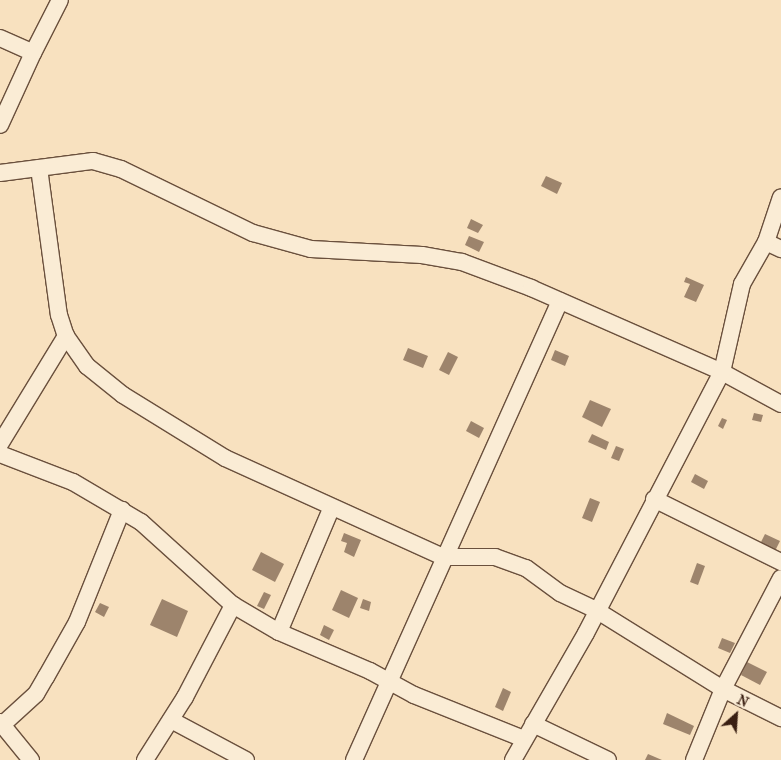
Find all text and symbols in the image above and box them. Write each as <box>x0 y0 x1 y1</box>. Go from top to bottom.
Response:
north arrow <box>711 690 761 740</box>
text: N <box>734 691 751 711</box>

